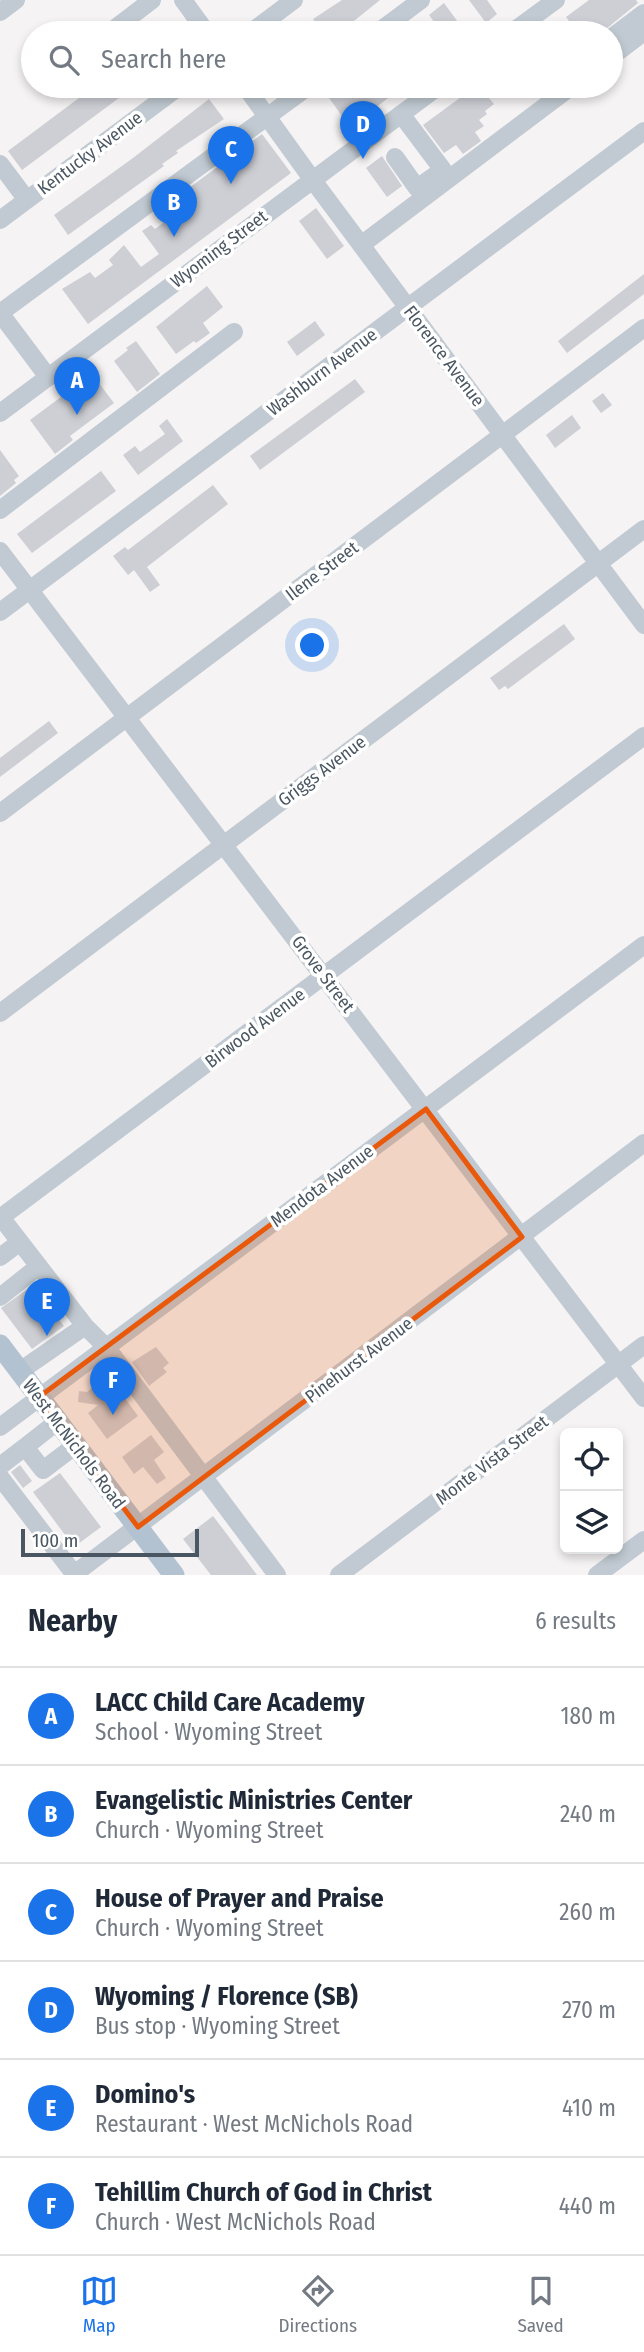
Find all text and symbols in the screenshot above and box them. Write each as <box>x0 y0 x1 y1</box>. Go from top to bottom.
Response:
search box <box>21 21 623 98</box>
icon: search <box>45 41 83 79</box>
text: Search here <box>101 44 226 75</box>
pin: D <box>340 101 386 159</box>
street label: Kentucky Avenue <box>33 106 147 200</box>
pin: C <box>208 126 254 184</box>
pin: B <box>151 179 197 237</box>
street label: Wyoming Street <box>166 205 272 293</box>
street label: Florence Avenue <box>399 301 489 411</box>
street label: Washburn Avenue <box>263 323 381 420</box>
pin: A <box>54 357 100 415</box>
street label: Ilene Street <box>281 537 363 605</box>
your location <box>295 628 329 662</box>
street label: Griggs Avenue <box>274 731 370 811</box>
street label: Grove Street <box>287 931 359 1017</box>
street label: Birwood Avenue <box>201 983 309 1073</box>
street label: Mendota Avenue <box>266 1140 378 1232</box>
pin: E <box>24 1278 70 1336</box>
street label: Pinehurst Avenue <box>301 1312 417 1408</box>
pin: F <box>90 1357 136 1415</box>
street label: West McNichols Road <box>18 1375 130 1513</box>
street label: Monte Vista Street <box>431 1411 553 1509</box>
map controls <box>560 1428 623 1554</box>
button: locate <box>560 1428 623 1491</box>
button: layers <box>560 1491 623 1554</box>
scale bar <box>21 1526 200 1558</box>
text: 100 m <box>32 1529 78 1552</box>
text: Nearby <box>28 1603 117 1639</box>
text: 6 results <box>535 1607 616 1635</box>
text: LACC Child Care Academy <box>95 1687 365 1718</box>
text: A <box>45 1702 57 1730</box>
text: 180 m <box>560 1702 616 1730</box>
text: School · Wyoming Street <box>95 1718 322 1746</box>
text: Evangelistic Ministries Center <box>95 1785 412 1816</box>
text: B <box>45 1800 57 1828</box>
text: 240 m <box>560 1800 616 1828</box>
text: Church · Wyoming Street <box>95 1816 324 1844</box>
text: House of Prayer and Praise <box>95 1883 384 1914</box>
text: C <box>45 1898 57 1926</box>
text: 260 m <box>559 1898 616 1926</box>
text: Church · Wyoming Street <box>95 1914 324 1942</box>
text: Wyoming / Florence (SB) <box>95 1981 358 2012</box>
text: D <box>44 1996 58 2024</box>
text: 270 m <box>562 1996 616 2024</box>
text: Bus stop · Wyoming Street <box>95 2012 340 2040</box>
text: Domino's <box>95 2079 195 2110</box>
text: E <box>46 2094 56 2122</box>
text: 410 m <box>562 2094 616 2122</box>
text: Restaurant · West McNichols Road <box>95 2110 413 2138</box>
text: Tehillim Church of God in Christ <box>95 2177 432 2208</box>
text: F <box>46 2192 56 2220</box>
text: 440 m <box>559 2192 616 2220</box>
text: Church · West McNichols Road <box>95 2208 376 2236</box>
tab: Map <box>80 2272 118 2337</box>
tab: Directions <box>278 2272 357 2337</box>
tab: Saved <box>517 2272 564 2337</box>

